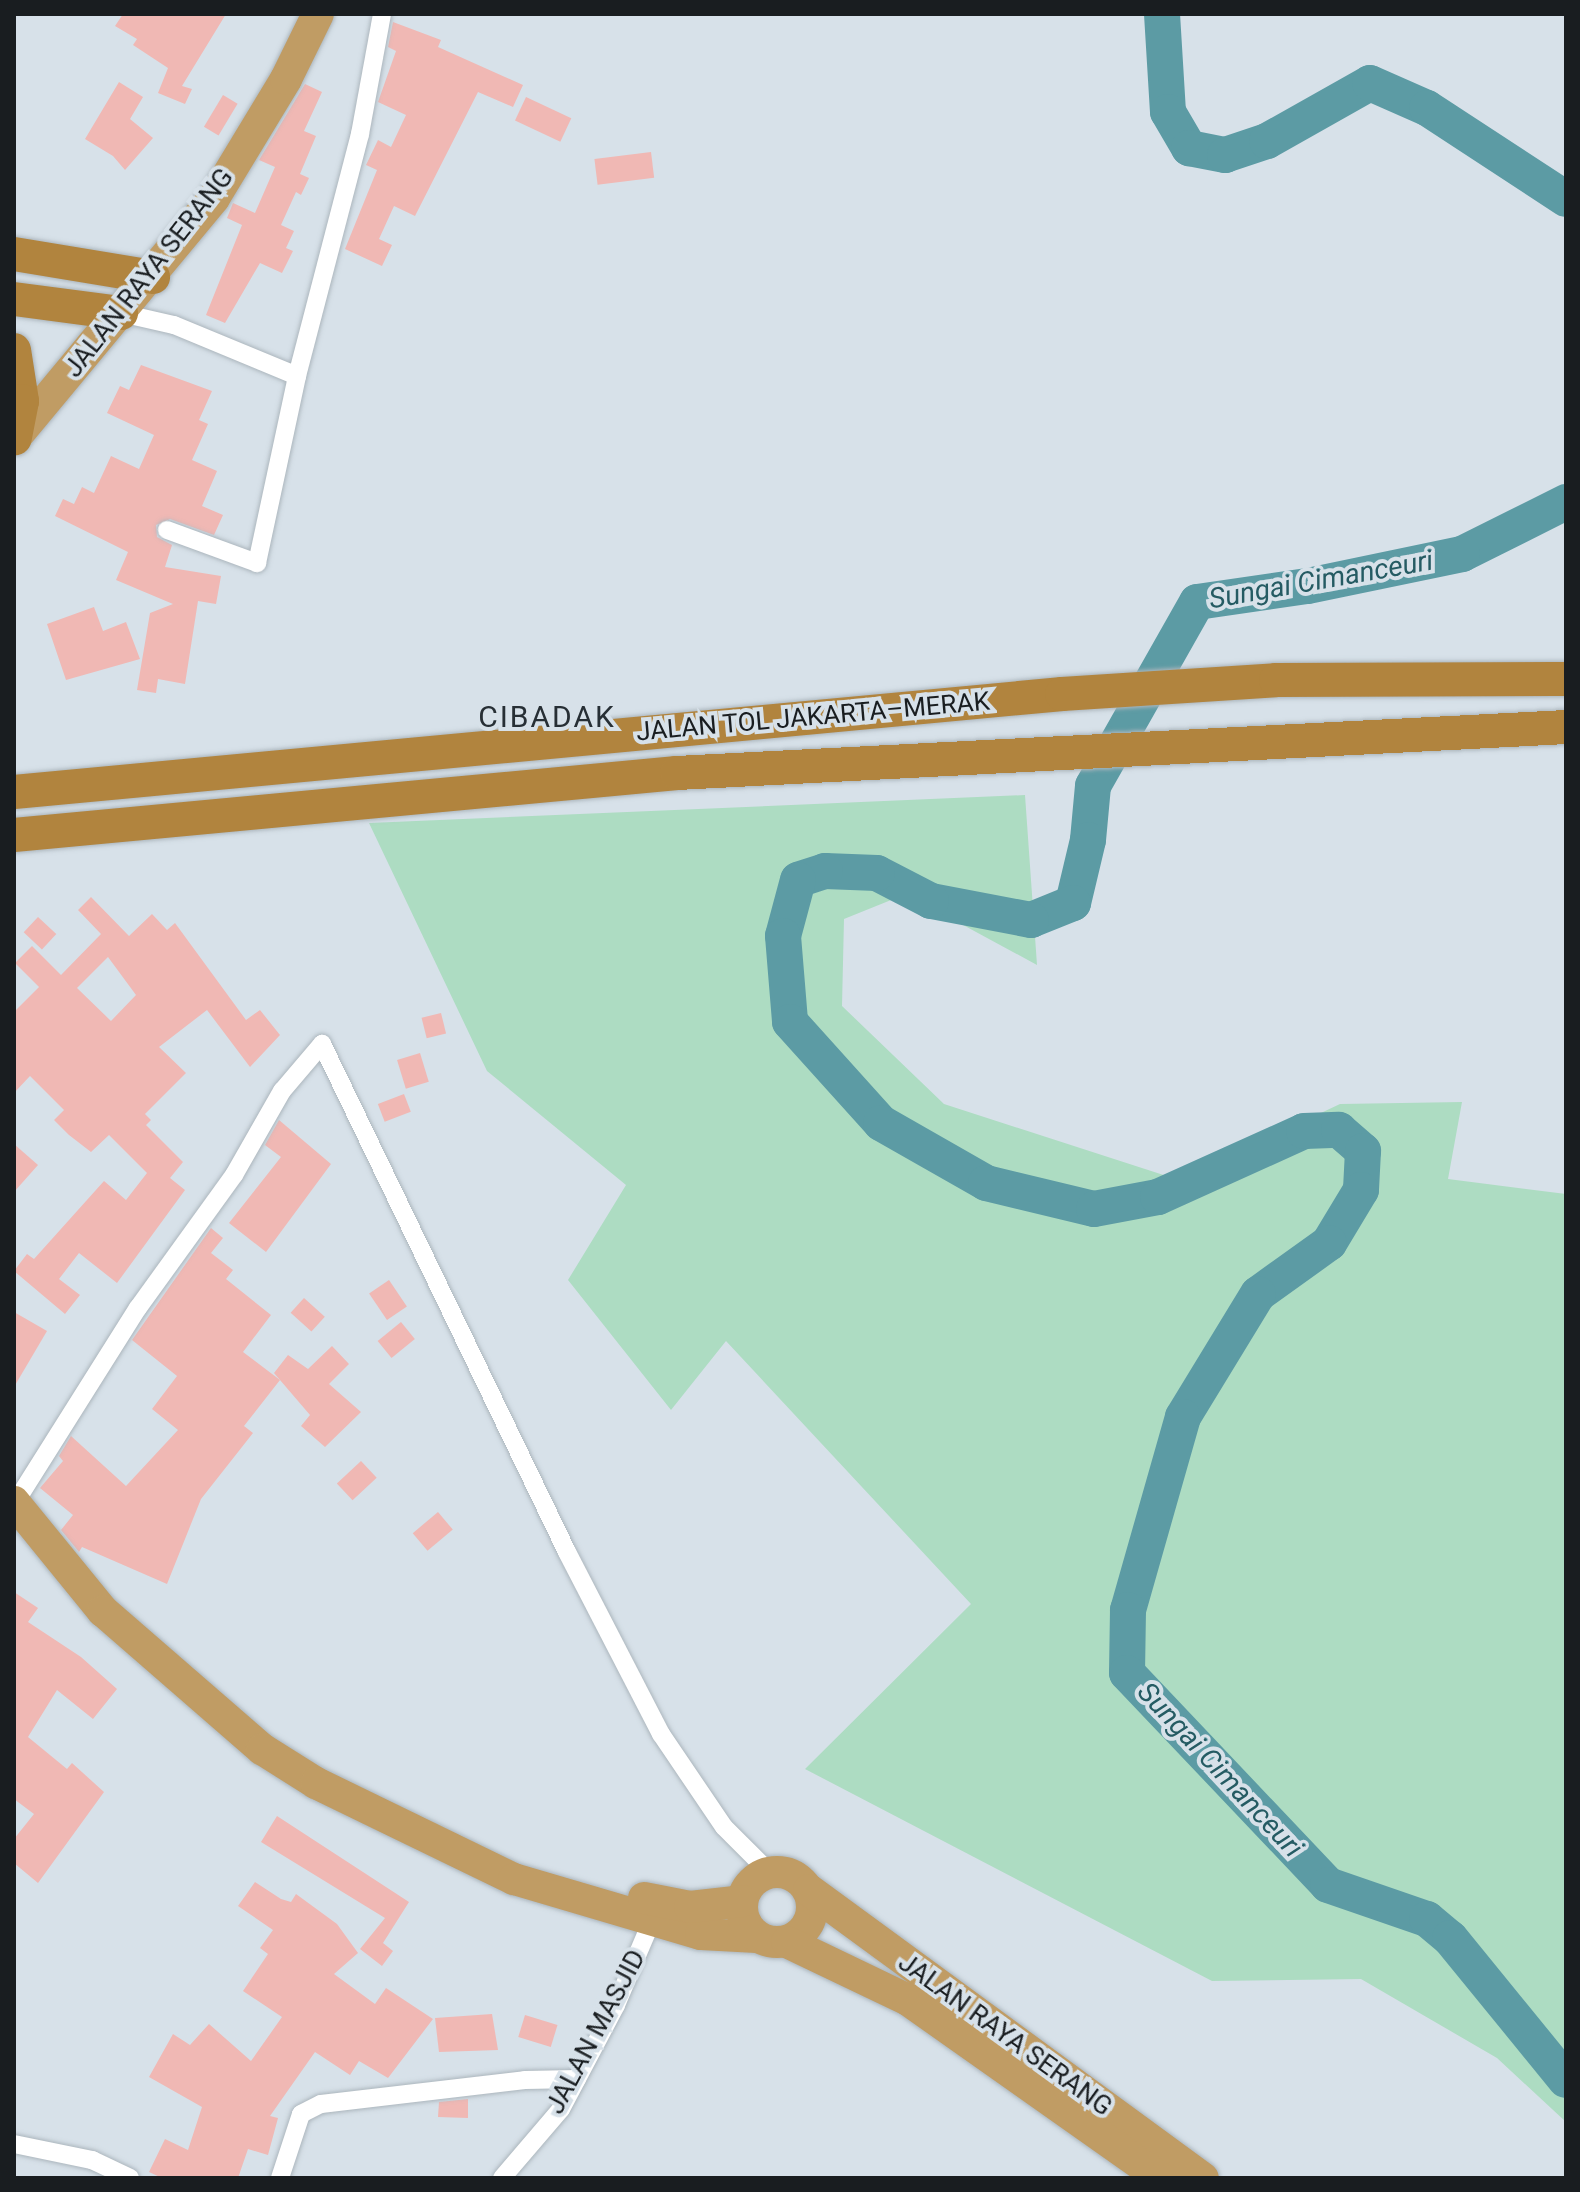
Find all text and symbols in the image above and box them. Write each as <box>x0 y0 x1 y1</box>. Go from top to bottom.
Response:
street label: JALAN RAYA SERANG <box>58 162 240 384</box>
water label: Sungai Cimanceuri <box>1206 544 1436 616</box>
street label: JALAN TOL JAKARTA–MERAK <box>635 686 991 748</box>
district label: CIBADAK <box>478 699 616 735</box>
water label: Sungai Cimanceuri <box>1130 1676 1310 1864</box>
street label: JALAN MASJID <box>540 1945 652 2119</box>
street label: JALAN RAYA SERANG <box>892 1947 1118 2123</box>

